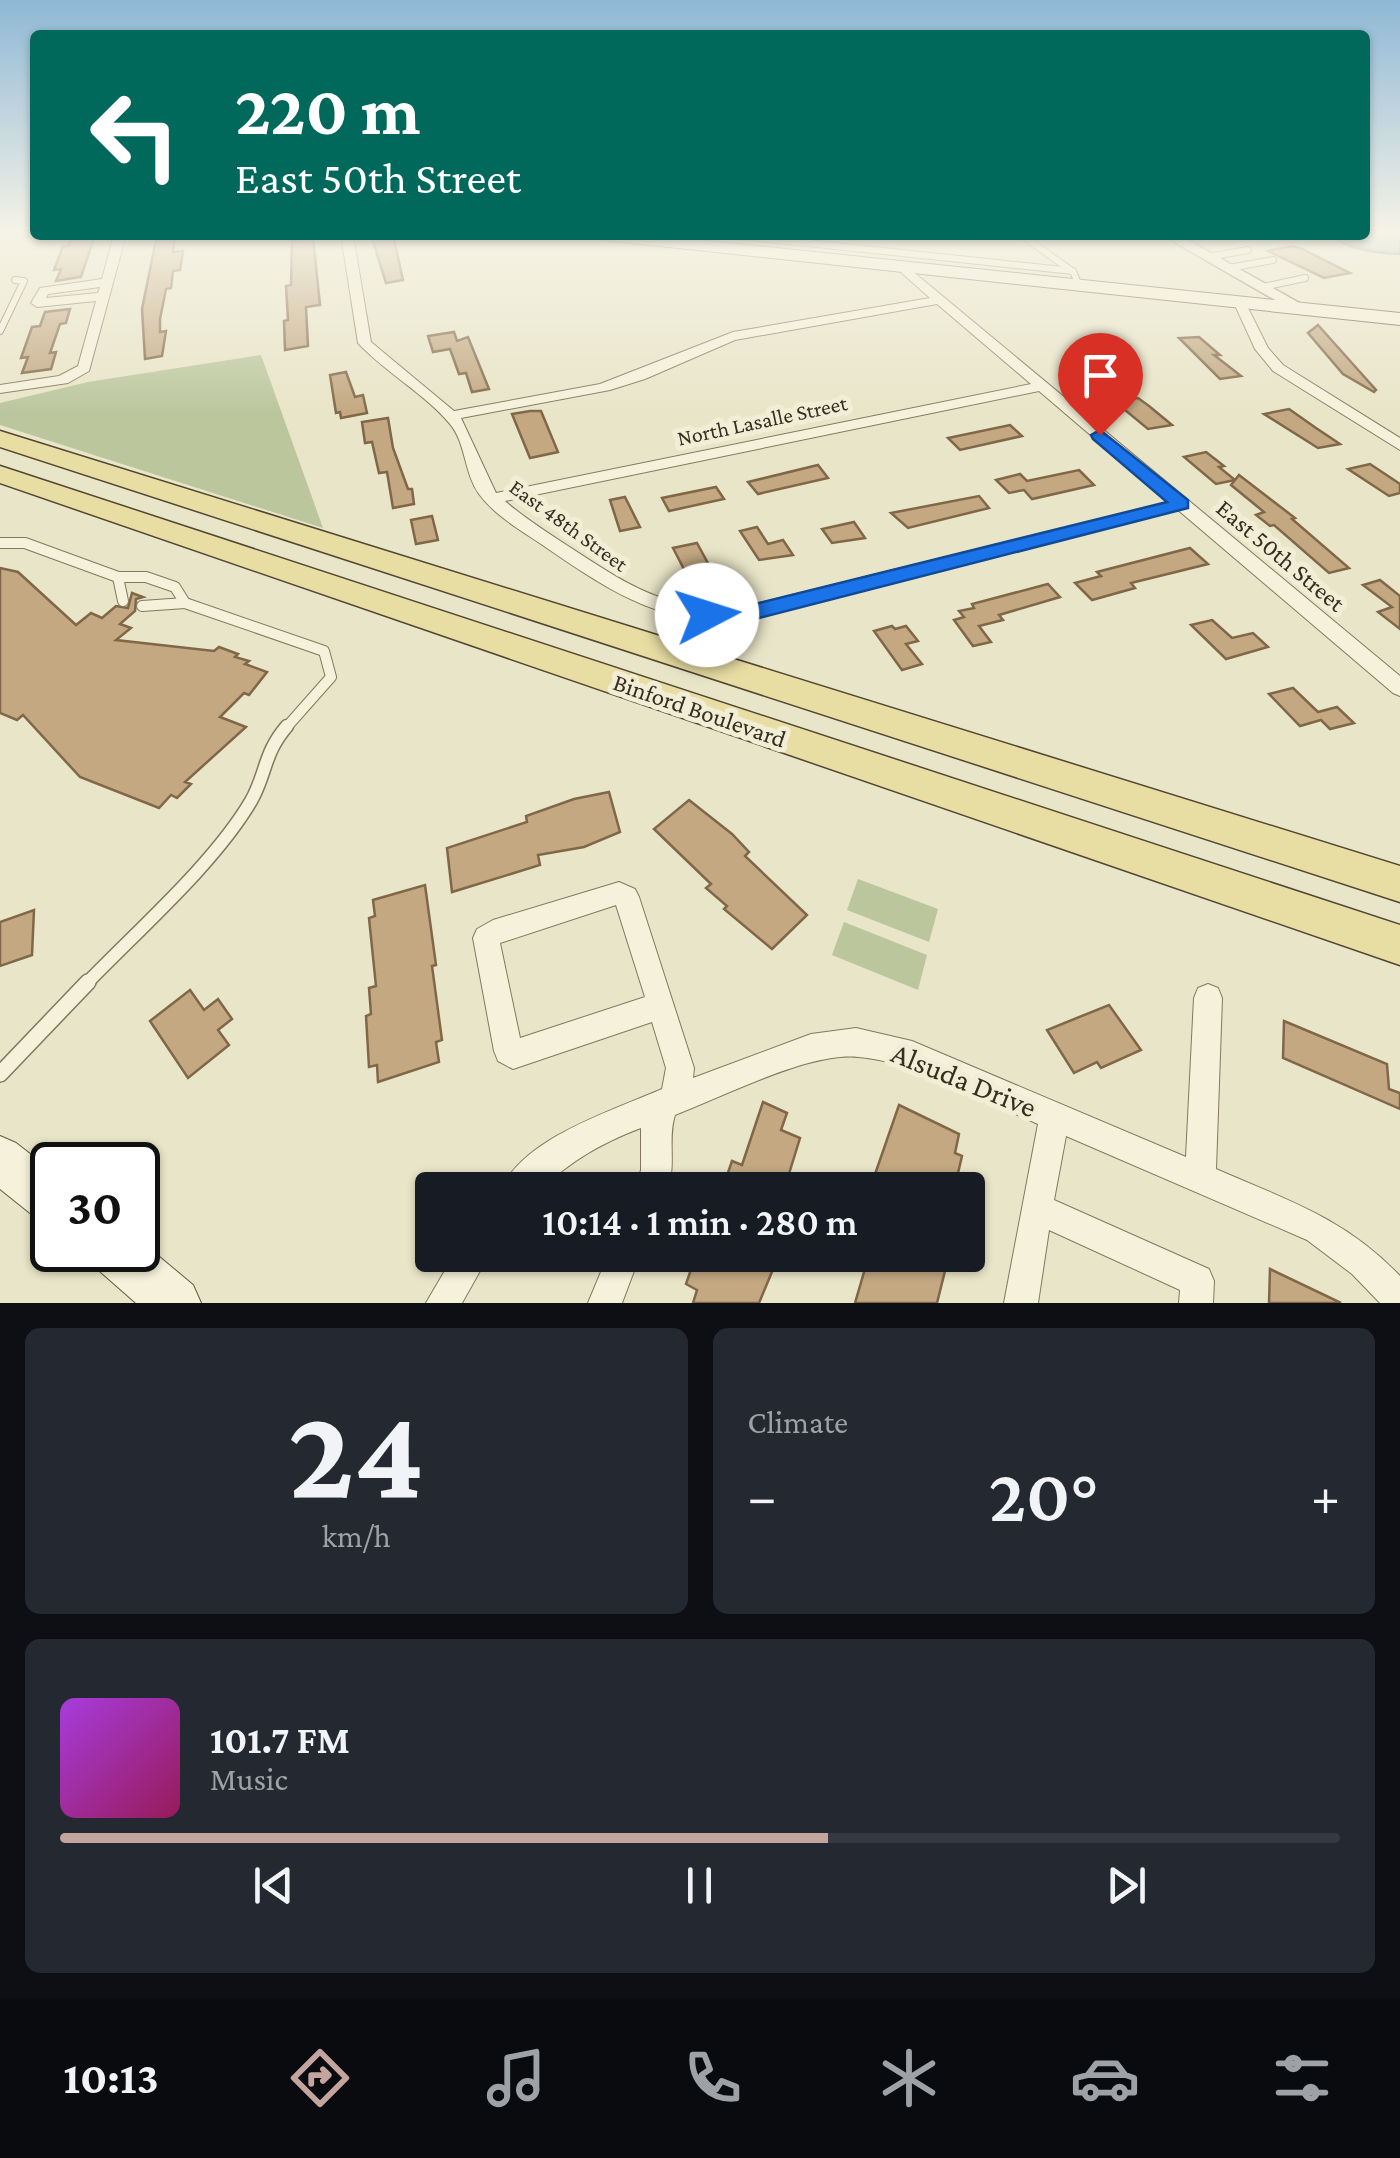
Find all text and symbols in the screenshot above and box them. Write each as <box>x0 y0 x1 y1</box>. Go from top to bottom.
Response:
icon: left <box>70 70 200 200</box>
text: 220 m <box>235 71 421 149</box>
text: East 50th Street <box>235 153 521 203</box>
pin <box>1058 333 1143 436</box>
icon: arrive <box>1073 348 1128 403</box>
street label: North Lasalle Street <box>675 390 850 451</box>
street label: East 48th Street <box>505 474 633 577</box>
street label: East 50th Street <box>1211 494 1351 617</box>
position arrow <box>655 563 759 667</box>
street label: Binford Boulevard <box>610 668 790 753</box>
street label: Alsuda Drive <box>887 1036 1041 1124</box>
speed limit sign: 30 <box>30 1142 160 1272</box>
text: 10:14 · 1 min · 280 m <box>542 1201 858 1243</box>
text: 24 <box>288 1380 424 1525</box>
text: Climate <box>748 1404 848 1440</box>
text: 20° <box>989 1454 1099 1537</box>
text: − <box>748 1466 777 1527</box>
text: + <box>1311 1466 1340 1527</box>
text: km/h <box>322 1518 391 1554</box>
text: 101.7 FM <box>210 1719 350 1761</box>
text: Music <box>210 1761 288 1797</box>
icon: previous <box>246 1858 301 1913</box>
icon: pause <box>672 1858 727 1913</box>
icon: next <box>1099 1858 1154 1913</box>
icon: directions <box>285 2043 355 2113</box>
icon: music <box>481 2043 551 2113</box>
icon: phone <box>678 2043 748 2113</box>
icon: climate <box>874 2043 944 2113</box>
icon: car <box>1070 2043 1140 2113</box>
icon: filters <box>1267 2043 1337 2113</box>
text: 10:13 <box>63 2053 159 2103</box>

